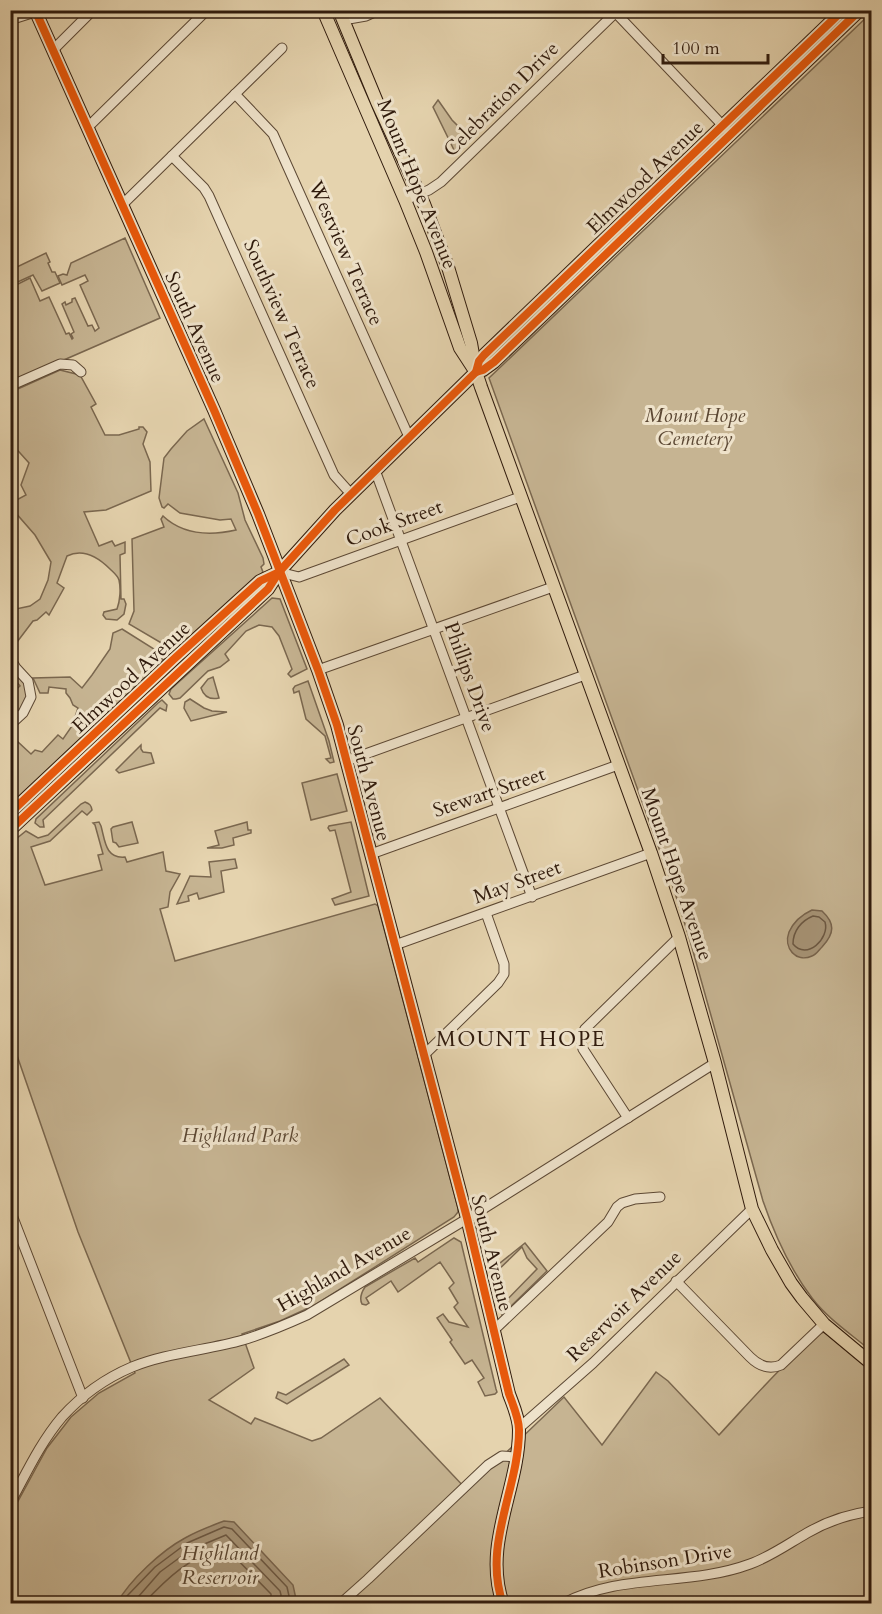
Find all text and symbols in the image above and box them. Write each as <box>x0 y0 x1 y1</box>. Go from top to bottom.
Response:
scale bar <box>663 27 768 65</box>
street label: Celebration Drive <box>437 35 565 163</box>
text: 100 m <box>672 36 720 61</box>
street label: Mount Hope Avenue <box>371 95 463 273</box>
street label: Elmwood Avenue <box>581 114 709 240</box>
street label: Westview Terrace <box>302 176 390 330</box>
street label: Southview Terrace <box>237 235 327 393</box>
street label: South Avenue <box>158 267 232 387</box>
park label: Mount Hope Cemetery <box>645 402 746 452</box>
street label: Cook Street <box>342 493 447 553</box>
street label: Elmwood Avenue <box>66 615 196 739</box>
street label: Phillips Drive <box>438 618 502 736</box>
street label: South Avenue <box>341 722 397 844</box>
street label: Stewart Street <box>429 760 549 824</box>
street label: Mount Hope Avenue <box>635 784 719 964</box>
street label: May Street <box>469 853 565 910</box>
district label: MOUNT HOPE <box>436 1025 606 1054</box>
park label: Highland Park <box>182 1122 298 1149</box>
street label: South Avenue <box>464 1192 520 1314</box>
street label: Highland Avenue <box>272 1220 416 1318</box>
street label: Reservoir Avenue <box>561 1244 687 1368</box>
street label: Robinson Drive <box>596 1537 734 1585</box>
water label: Highland Reservoir <box>181 1539 260 1592</box>

